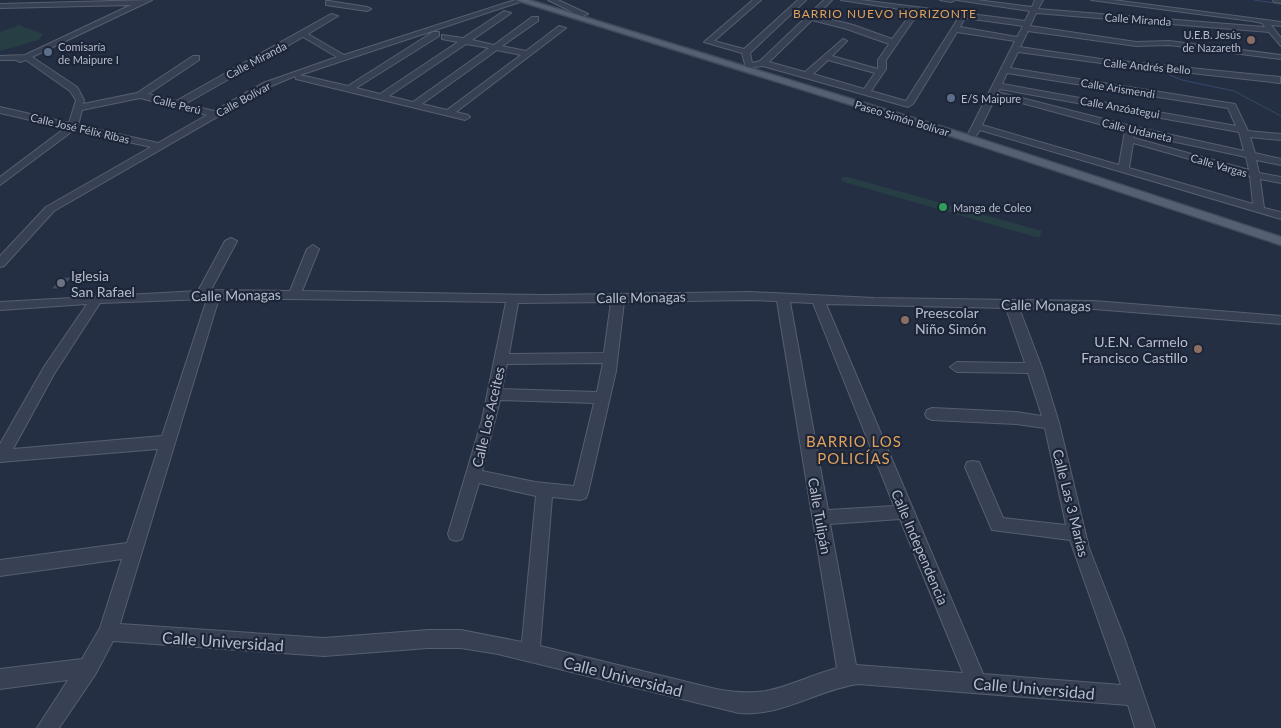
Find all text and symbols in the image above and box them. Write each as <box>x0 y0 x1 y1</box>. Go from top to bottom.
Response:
district label: BARRIO NUEVO HORIZONTE <box>793 6 977 21</box>
street label: Calle Miranda <box>1104 10 1172 28</box>
place label: U.E.B. Jesús de Nazareth <box>1182 28 1241 54</box>
marker: U.E.B. Jesús de Nazareth <box>1245 34 1257 46</box>
street label: Calle Miranda <box>224 39 288 81</box>
place label: Comisaría de Maipure I <box>58 40 119 66</box>
marker: Comisaría de Maipure I <box>42 46 54 58</box>
street label: Calle Andrés Bello <box>1103 56 1191 76</box>
street label: Calle Arismendi <box>1080 76 1156 100</box>
street label: Calle Bolívar <box>214 79 272 119</box>
street label: Calle Perú <box>152 92 202 116</box>
marker: E/S Maipure <box>945 92 957 104</box>
place label: E/S Maipure <box>961 92 1021 105</box>
street label: Calle Anzóategui <box>1079 94 1161 120</box>
street label: Paseo Simón Bolívar <box>853 97 951 139</box>
street label: Calle José Félix Ribas <box>29 110 131 146</box>
street label: Calle Urdaneta <box>1101 116 1173 144</box>
street label: Calle Vargas <box>1189 151 1249 179</box>
marker: Manga de Coleo <box>937 201 949 213</box>
place label: Manga de Coleo <box>953 201 1032 214</box>
place label: Iglesia San Rafael <box>71 267 135 300</box>
marker: Iglesia San Rafael <box>55 277 67 289</box>
street label: Calle Monagas <box>191 286 281 304</box>
street label: Calle Monagas <box>596 288 686 306</box>
street label: Calle Monagas <box>1001 296 1091 314</box>
place label: Preescolar Niño Simón <box>915 304 986 337</box>
marker: Preescolar Niño Simón <box>899 314 911 326</box>
place label: U.E.N. Carmelo Francisco Castillo <box>1081 333 1188 366</box>
marker: U.E.N. Carmelo Francisco Castillo <box>1192 343 1204 355</box>
street label: Calle Los Aceites <box>468 365 508 469</box>
district label: BARRIO LOS POLICÍAS <box>806 432 902 467</box>
street label: Calle Las 3 Marías <box>1049 447 1093 559</box>
street label: Calle Tulipán <box>805 476 835 556</box>
street label: Calle Independencia <box>888 487 952 607</box>
street label: Calle Universidad <box>162 627 284 655</box>
street label: Calle Universidad <box>562 652 684 700</box>
street label: Calle Universidad <box>972 673 1096 703</box>

